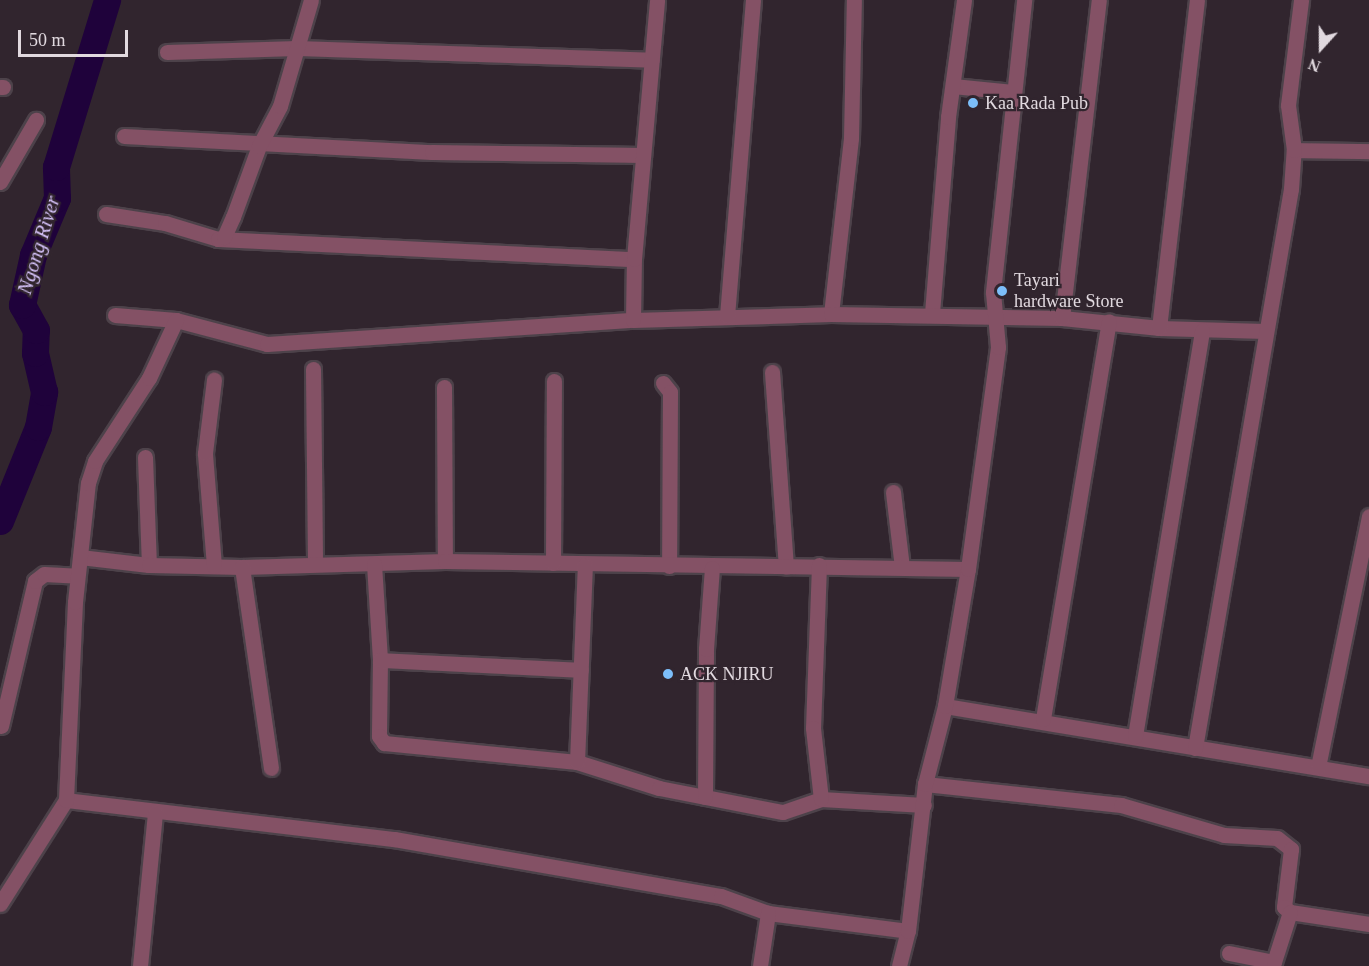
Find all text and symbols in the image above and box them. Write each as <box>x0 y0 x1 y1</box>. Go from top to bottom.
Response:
scale bar <box>21 18 130 56</box>
north arrow <box>1291 18 1351 78</box>
text: 50 m <box>29 30 66 50</box>
text: N <box>1306 55 1323 75</box>
place label: Kaa Rada Pub <box>985 92 1088 114</box>
marker: Kaa Rada Pub <box>966 96 980 110</box>
water label: Ngong River <box>13 193 65 297</box>
place label: Tayari hardware Store <box>1014 270 1123 312</box>
marker: Tayari hardware Store <box>995 284 1009 298</box>
place label: ACK NJIRU <box>680 663 774 685</box>
marker: ACK NJIRU <box>661 667 675 681</box>

